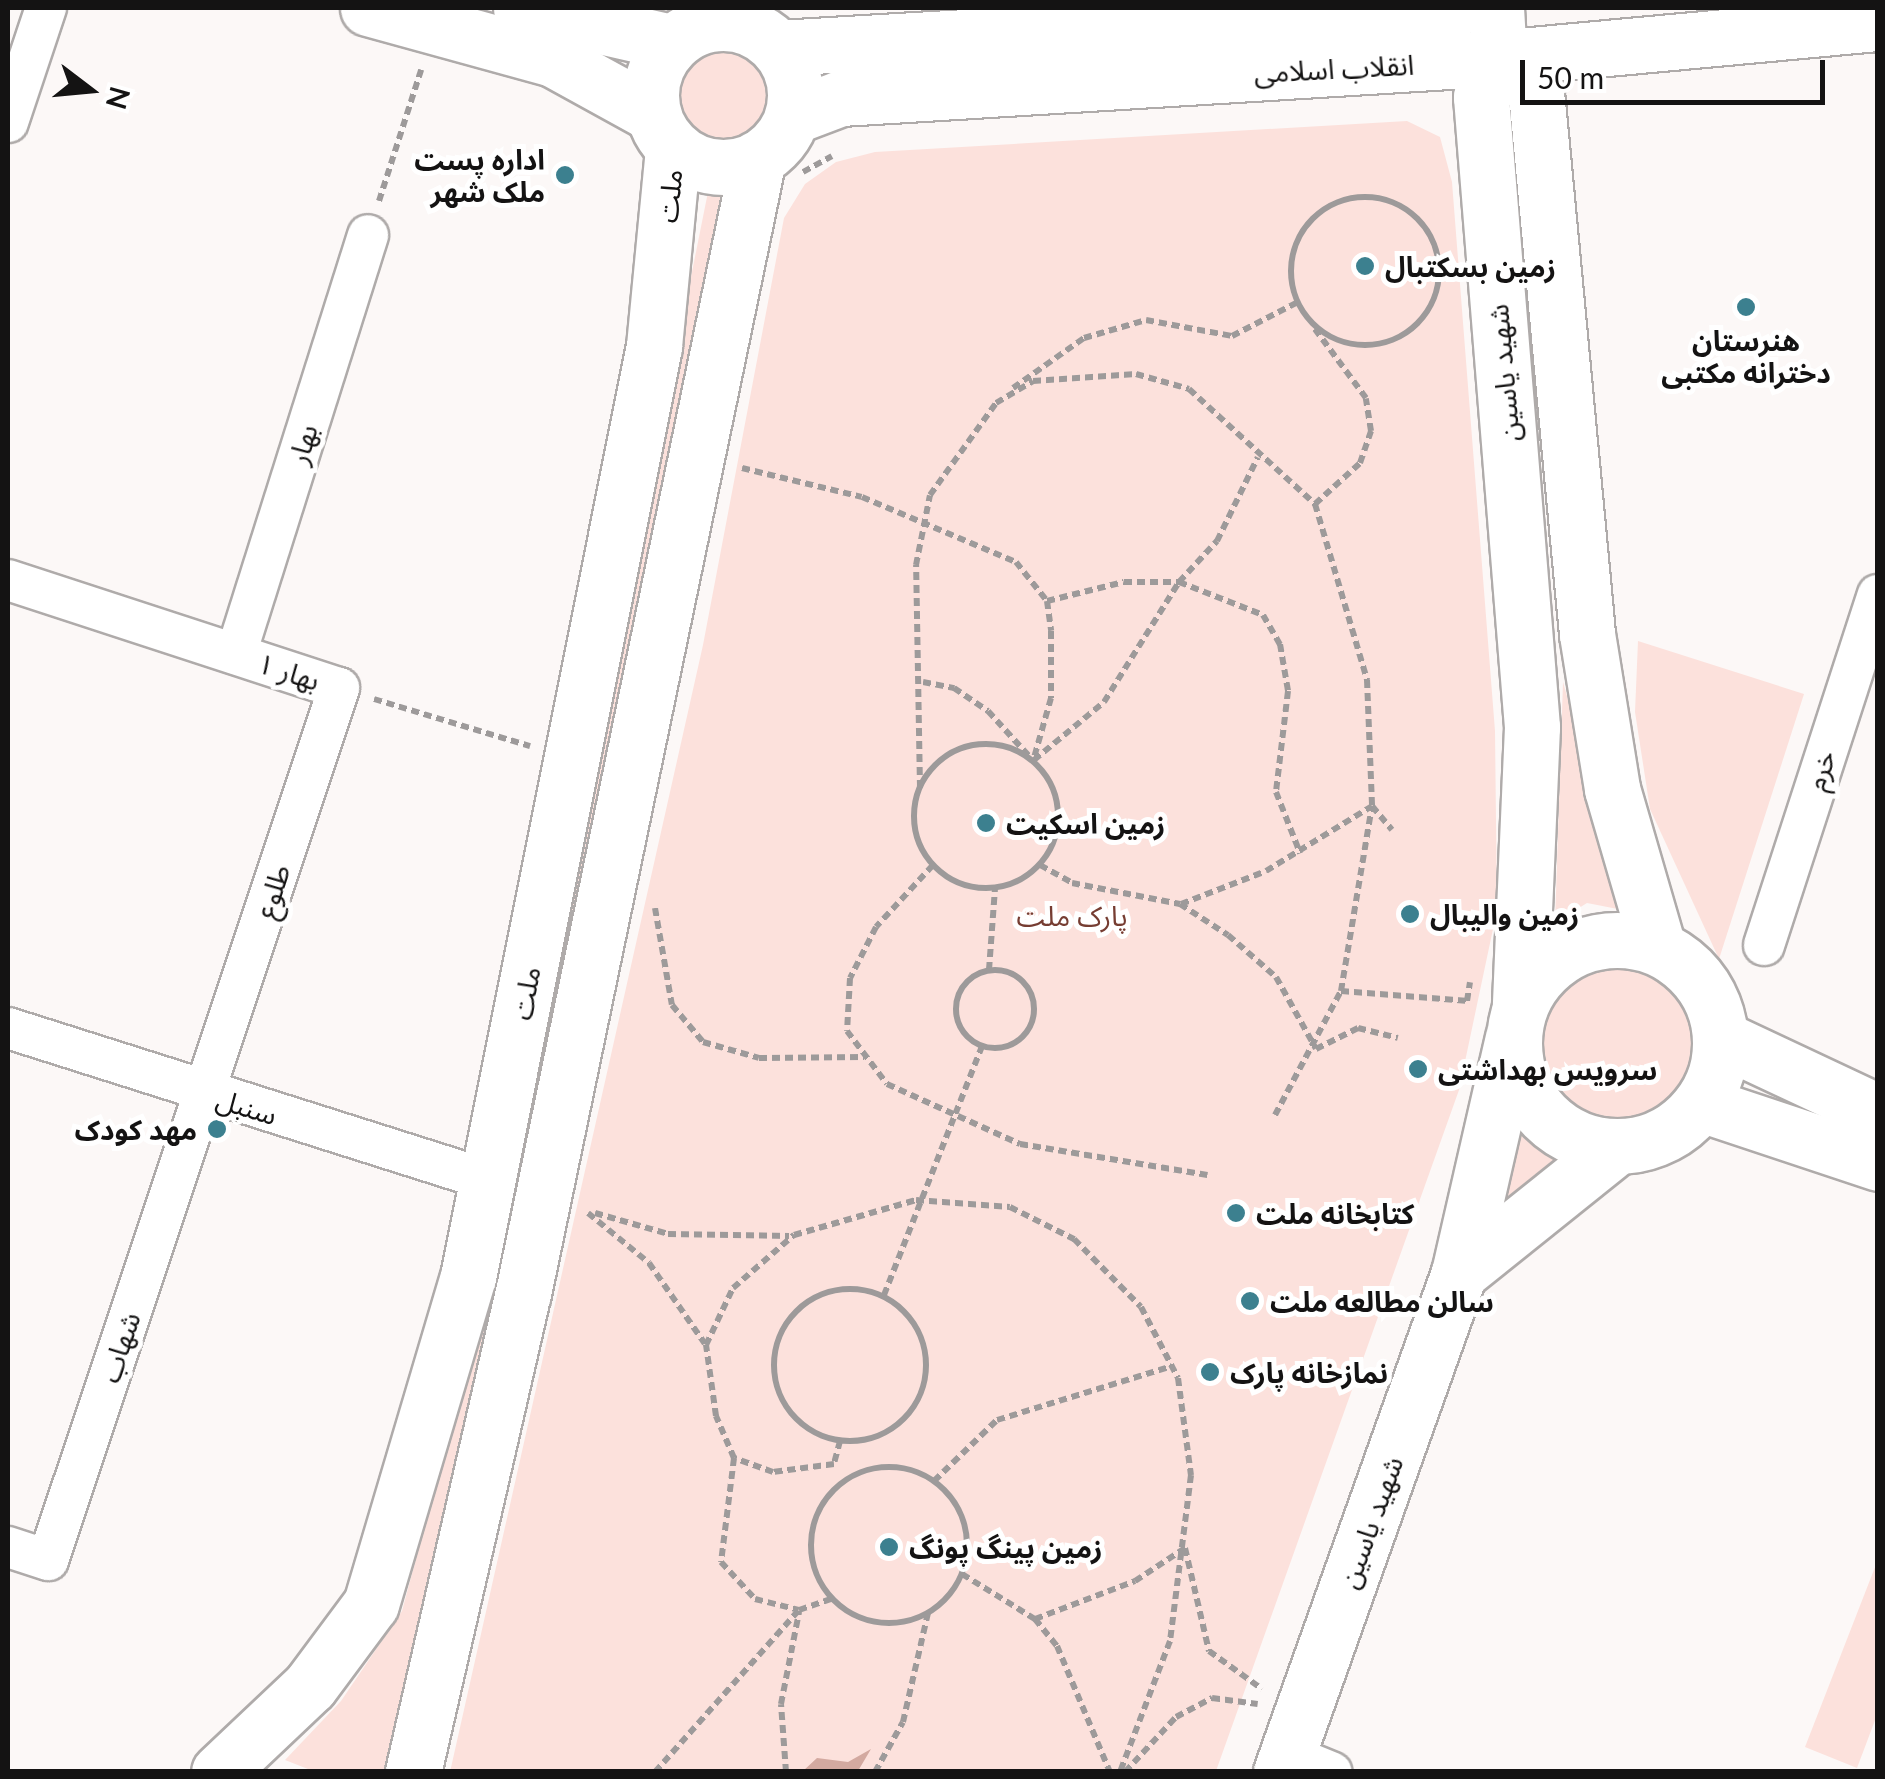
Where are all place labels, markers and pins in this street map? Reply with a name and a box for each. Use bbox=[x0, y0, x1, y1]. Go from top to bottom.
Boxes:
place label: اداره پست ملک شهر bbox=[414, 142, 545, 208]
marker: اداره پست ملک شهر bbox=[554, 164, 576, 186]
place label: زمین بسکتبال bbox=[1385, 249, 1556, 283]
marker: زمین بسکتبال bbox=[1354, 255, 1376, 277]
marker: هنرستان دخترانه مکتبی bbox=[1735, 296, 1757, 318]
place label: هنرستان دخترانه مکتبی bbox=[1661, 323, 1831, 389]
place label: زمین اسکیت bbox=[1006, 806, 1165, 840]
marker: زمین اسکیت bbox=[975, 812, 997, 834]
place label: زمین والیبال bbox=[1430, 897, 1579, 931]
marker: زمین والیبال bbox=[1399, 903, 1421, 925]
place label: سرویس بهداشتی bbox=[1438, 1052, 1657, 1086]
marker: سرویس بهداشتی bbox=[1407, 1058, 1429, 1080]
place label: مهد کودک bbox=[75, 1112, 197, 1146]
marker: مهد کودک bbox=[206, 1118, 228, 1140]
place label: کتابخانه ملت bbox=[1256, 1196, 1414, 1230]
marker: کتابخانه ملت bbox=[1225, 1202, 1247, 1224]
place label: سالن مطالعه ملت bbox=[1270, 1284, 1494, 1318]
marker: سالن مطالعه ملت bbox=[1239, 1290, 1261, 1312]
place label: نمازخانه پارک bbox=[1230, 1355, 1388, 1389]
marker: نمازخانه پارک bbox=[1199, 1361, 1221, 1383]
place label: زمین پینگ پونگ bbox=[909, 1530, 1102, 1564]
marker: زمین پینگ پونگ bbox=[878, 1536, 900, 1558]

